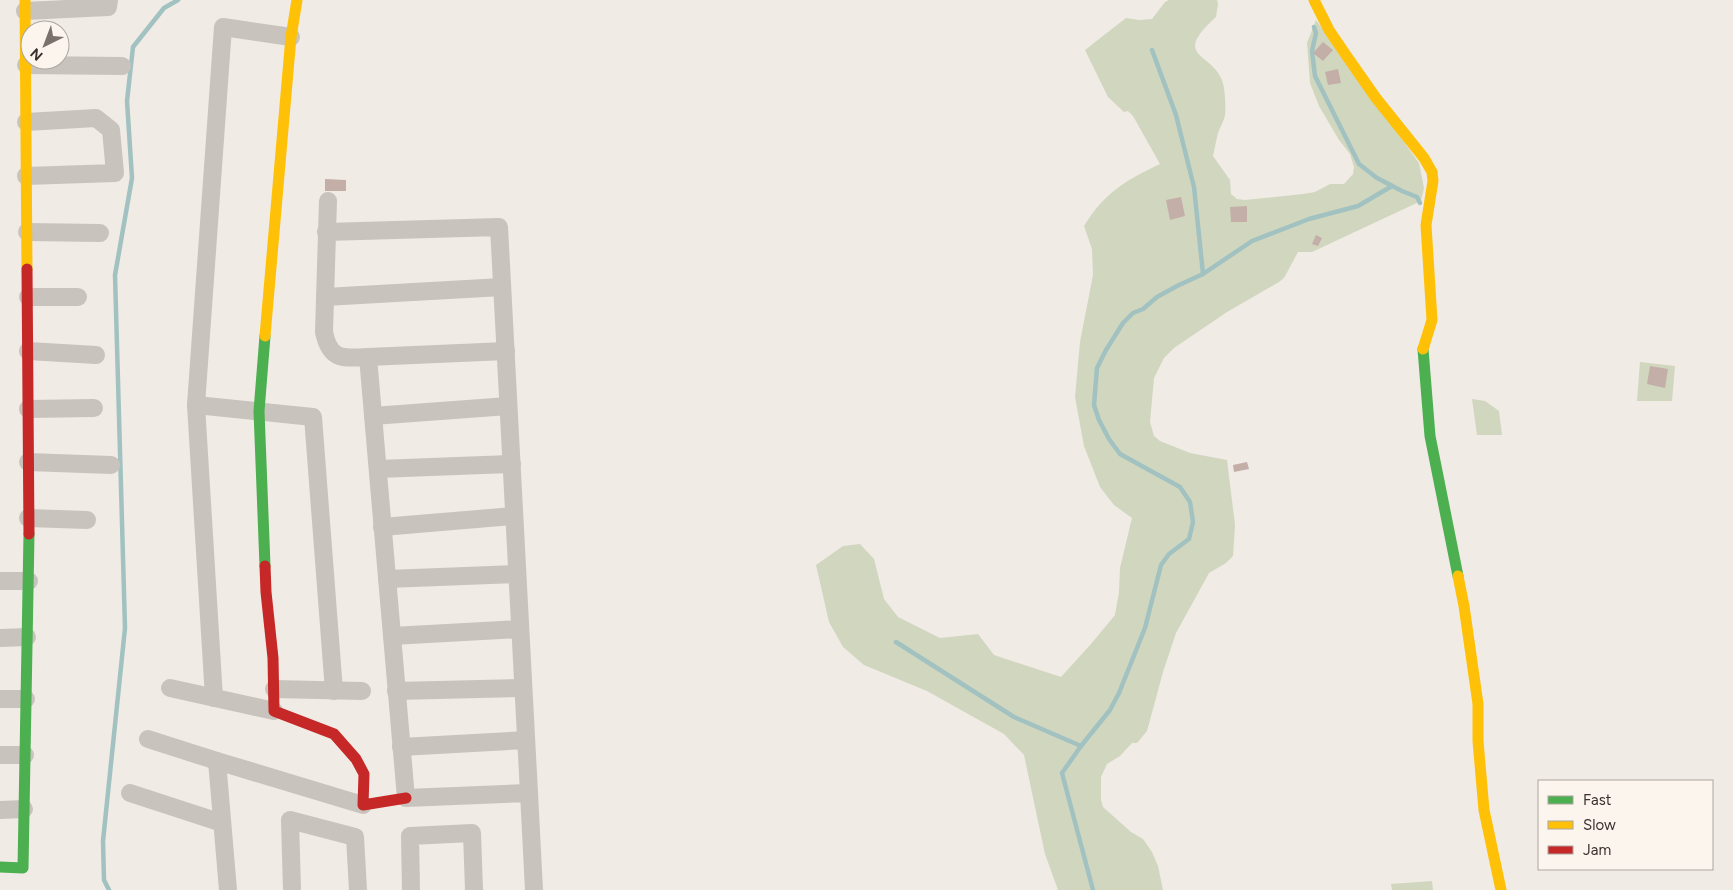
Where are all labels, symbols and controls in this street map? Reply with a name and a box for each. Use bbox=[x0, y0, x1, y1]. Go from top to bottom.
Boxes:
north arrow bbox=[20, 20, 70, 70]
text: N bbox=[27, 44, 46, 64]
legend bbox=[1538, 780, 1713, 870]
text: Fast bbox=[1583, 791, 1612, 809]
text: Slow bbox=[1583, 816, 1616, 834]
text: Jam bbox=[1583, 841, 1611, 859]

